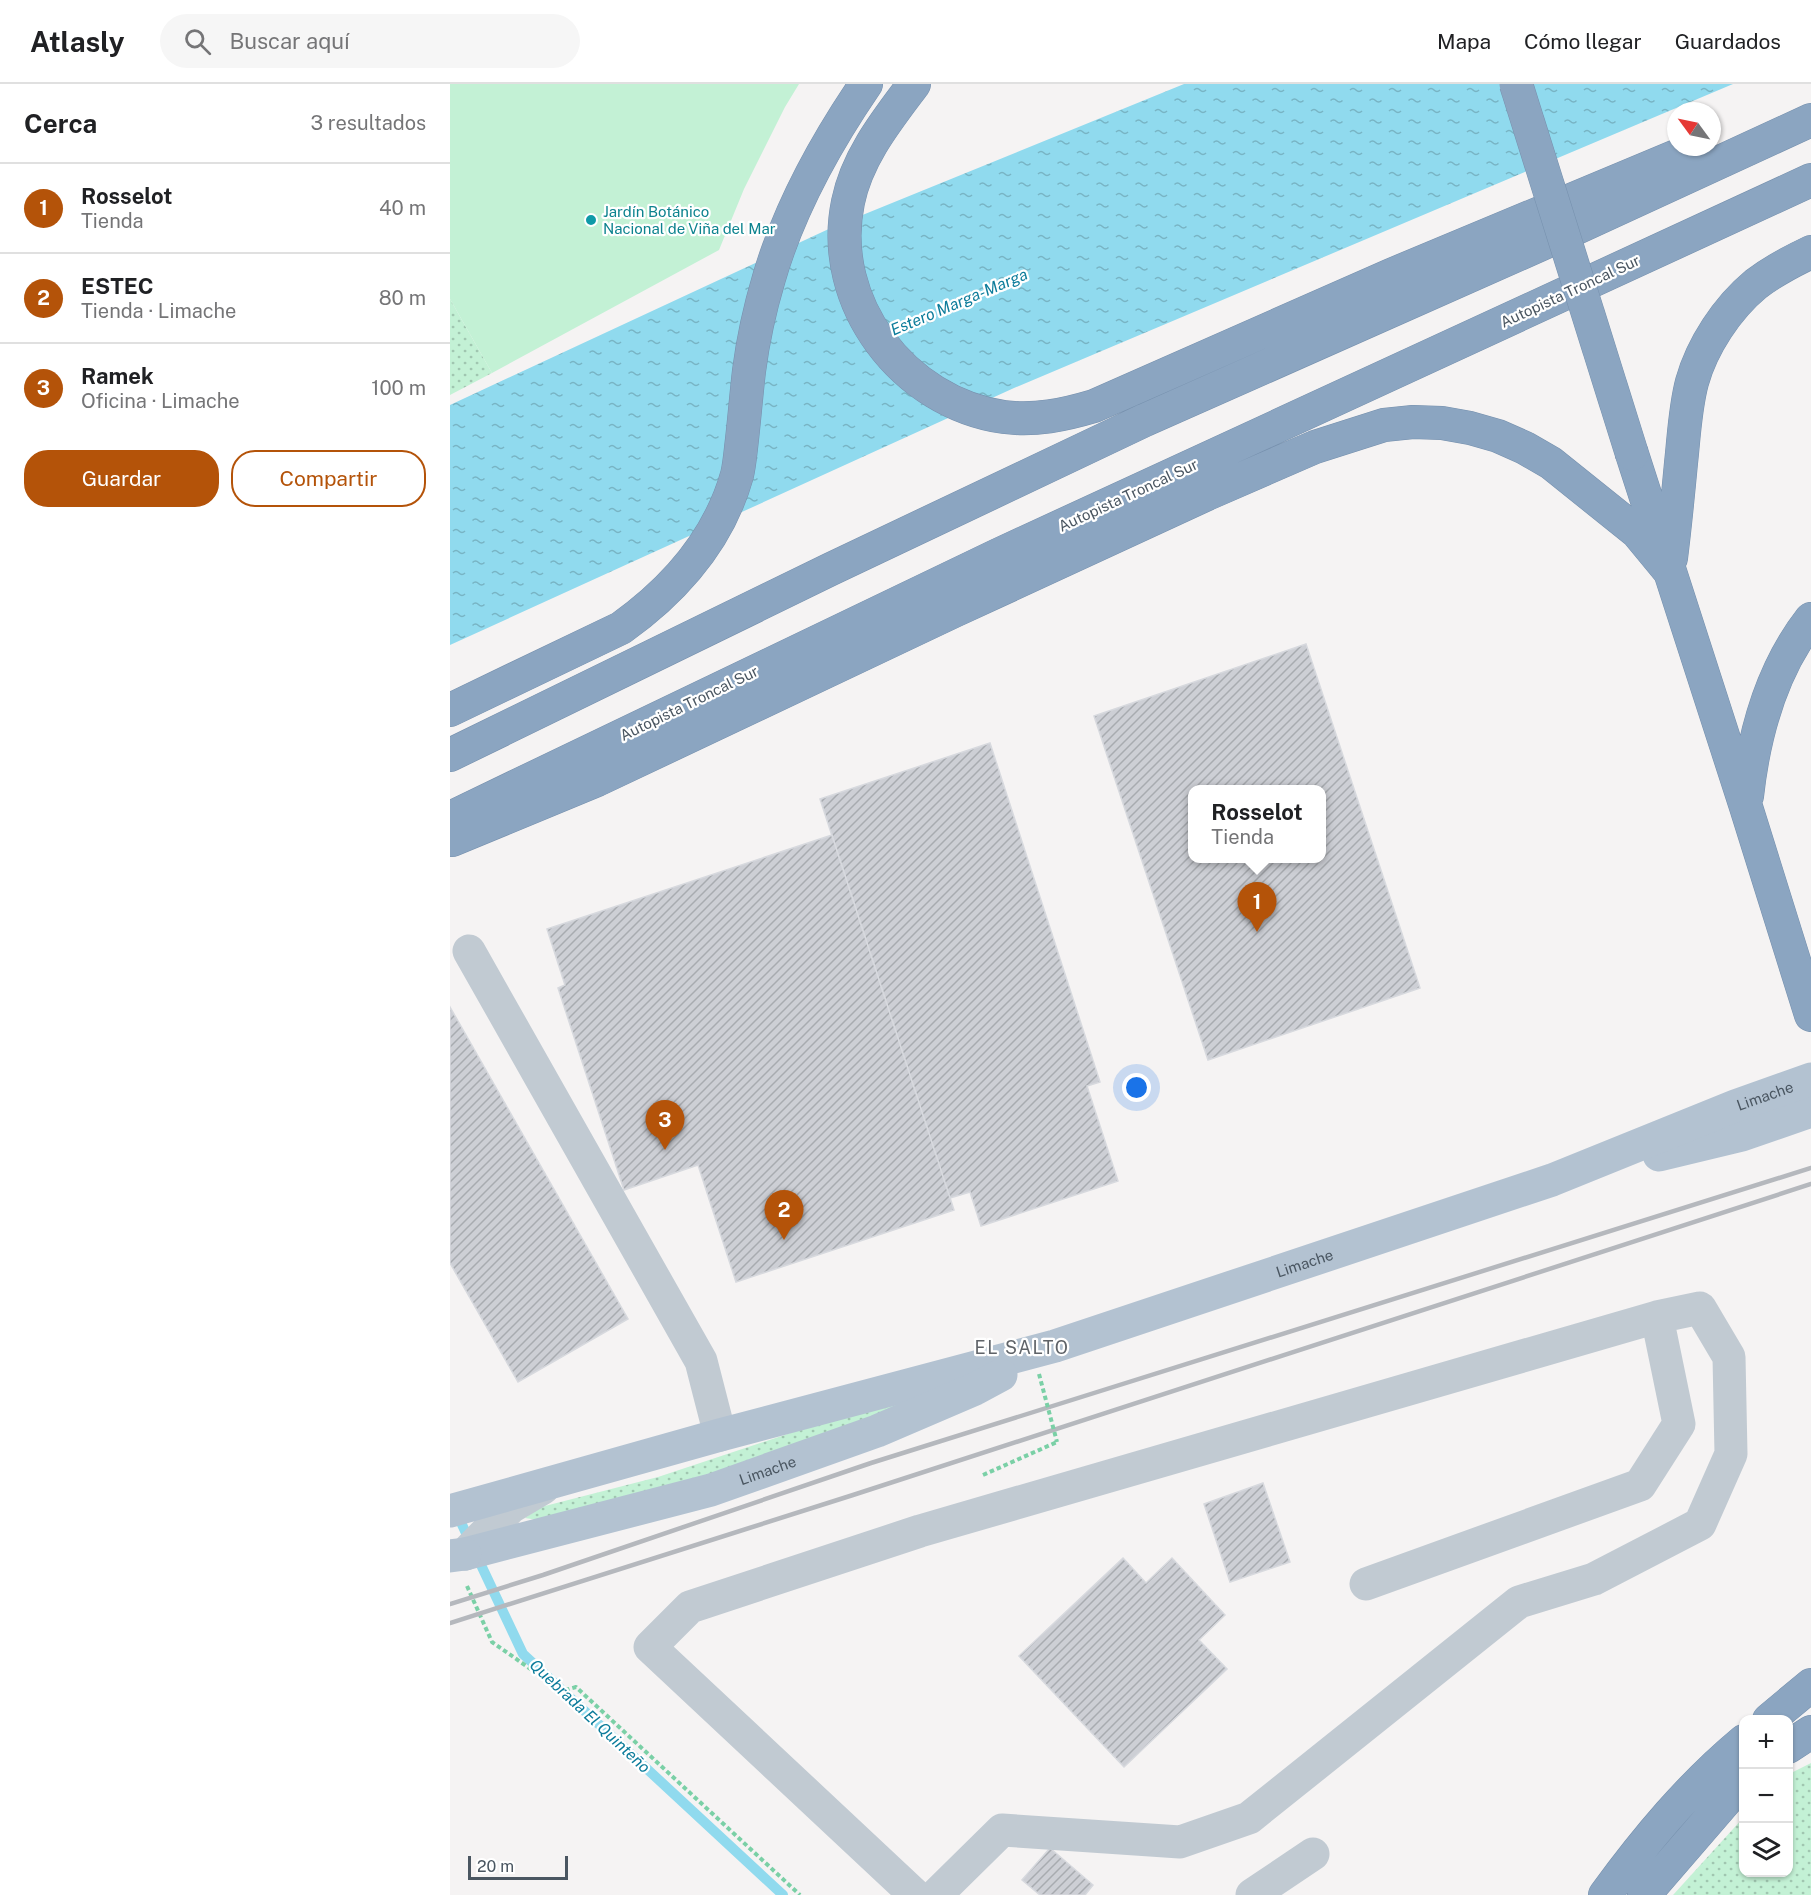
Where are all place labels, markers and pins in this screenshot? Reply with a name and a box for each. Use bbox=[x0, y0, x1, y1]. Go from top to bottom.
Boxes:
place label: Jardín Botánico Nacional de Viña del Mar bbox=[603, 203, 776, 237]
marker: Jardín Botánico Nacional de Viña del Mar bbox=[584, 213, 598, 227]
pin: 1 bbox=[1238, 882, 1276, 932]
pin: 3 bbox=[646, 1100, 684, 1150]
pin: 2 bbox=[764, 1190, 804, 1240]

